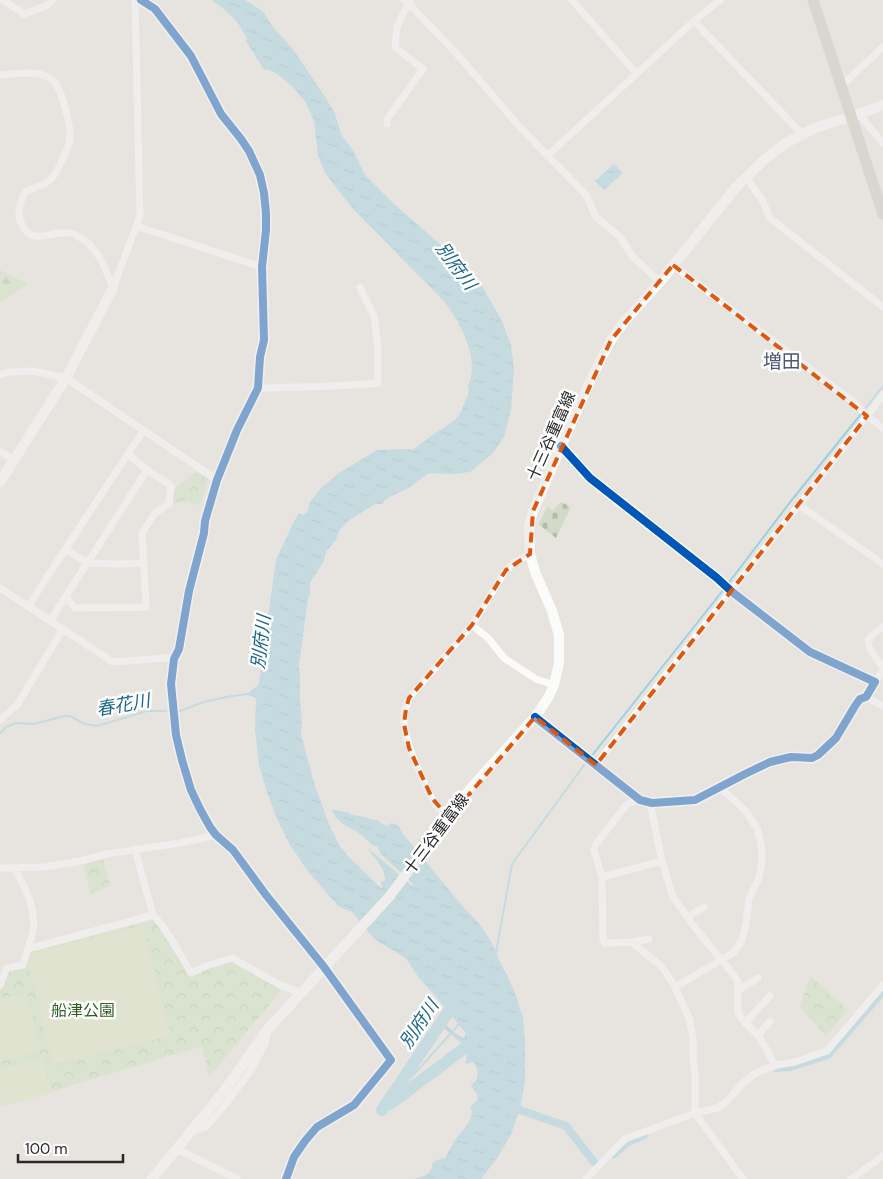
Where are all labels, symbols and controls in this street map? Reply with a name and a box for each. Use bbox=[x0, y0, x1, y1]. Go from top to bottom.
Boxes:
water label: 別府川 bbox=[430, 237, 483, 296]
district label: 増田 bbox=[763, 349, 801, 374]
street label: 十三谷重富線 bbox=[522, 388, 580, 484]
water label: 別府川 bbox=[246, 612, 276, 670]
water label: 春花川 bbox=[94, 688, 154, 722]
street label: 十三谷重富線 bbox=[399, 789, 473, 879]
water label: 別府川 bbox=[394, 993, 445, 1053]
park label: 船津公園 bbox=[51, 1000, 115, 1021]
scale bar bbox=[18, 1132, 122, 1164]
text: 100 m bbox=[25, 1139, 68, 1159]

